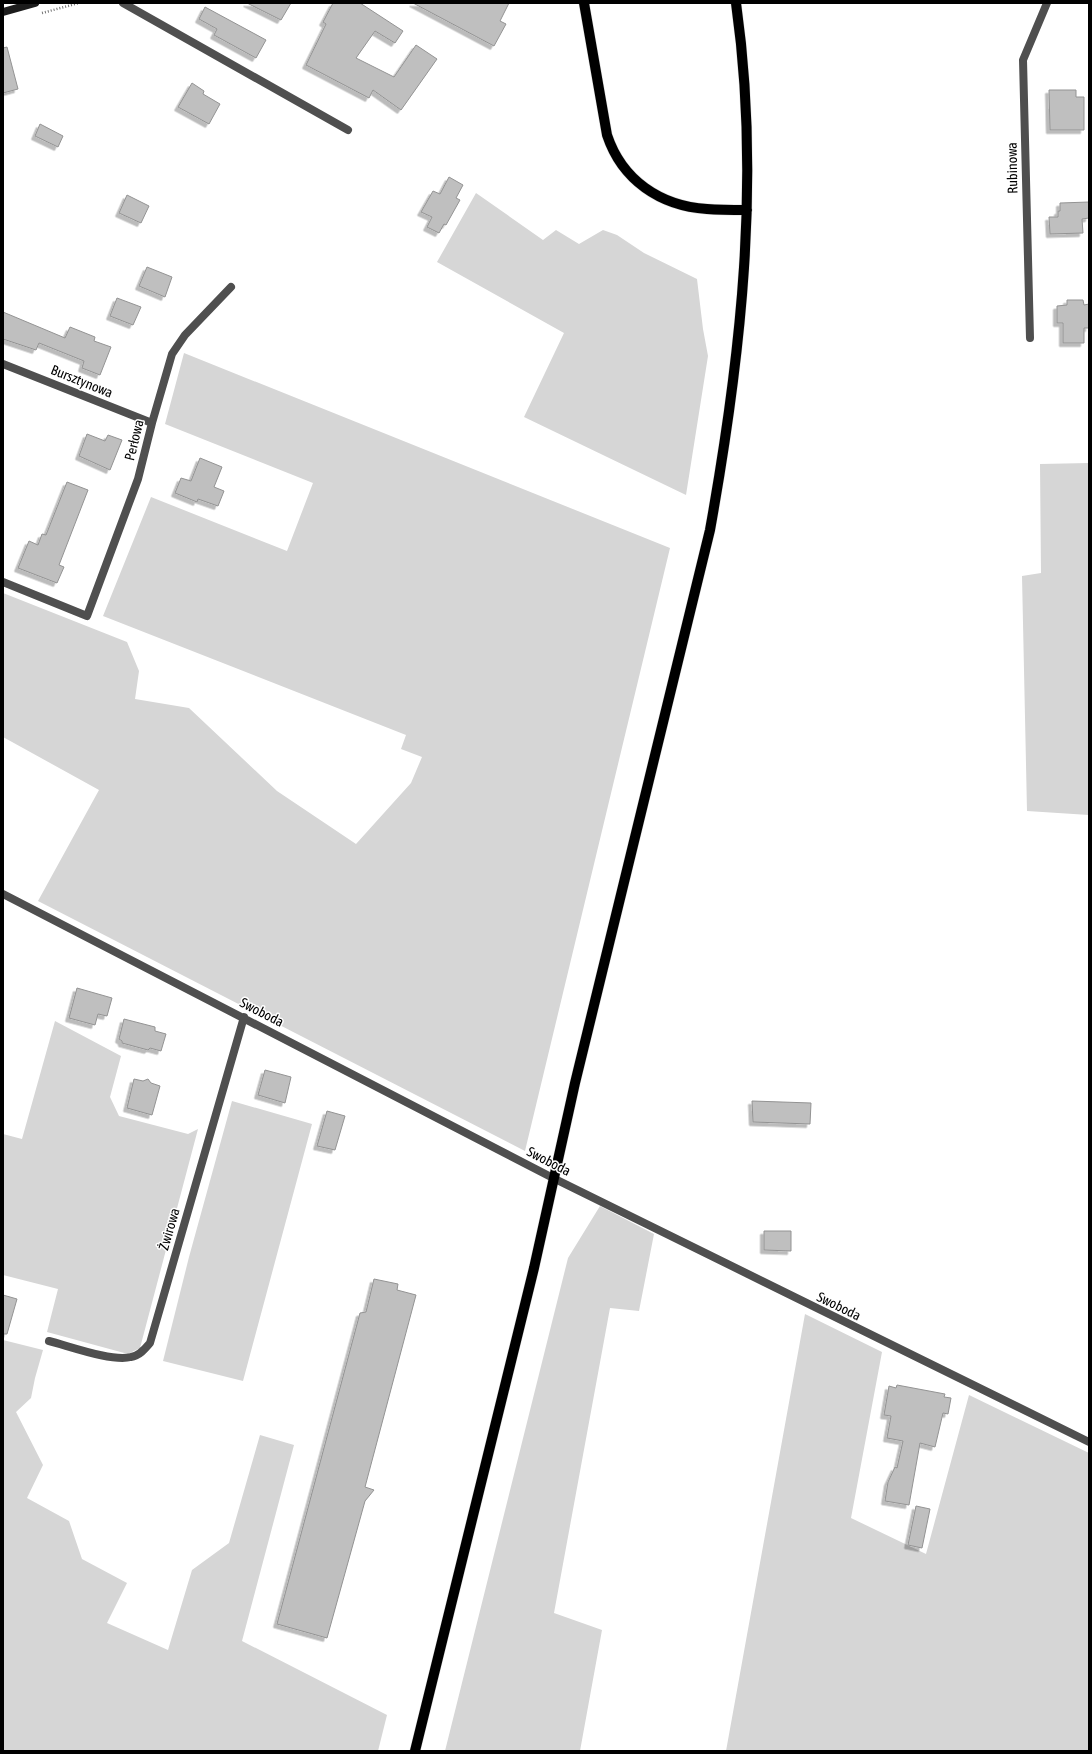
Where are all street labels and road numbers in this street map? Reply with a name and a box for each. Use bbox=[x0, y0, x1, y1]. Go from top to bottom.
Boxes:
street label: Rubinowa bbox=[1004, 142, 1020, 194]
street label: Bursztynowa bbox=[49, 361, 115, 401]
street label: Perłowa bbox=[121, 418, 147, 462]
street label: Swoboda bbox=[237, 994, 287, 1030]
street label: Swoboda bbox=[524, 1143, 574, 1179]
street label: Żwirowa bbox=[155, 1206, 183, 1252]
street label: Swoboda bbox=[814, 1289, 864, 1323]

